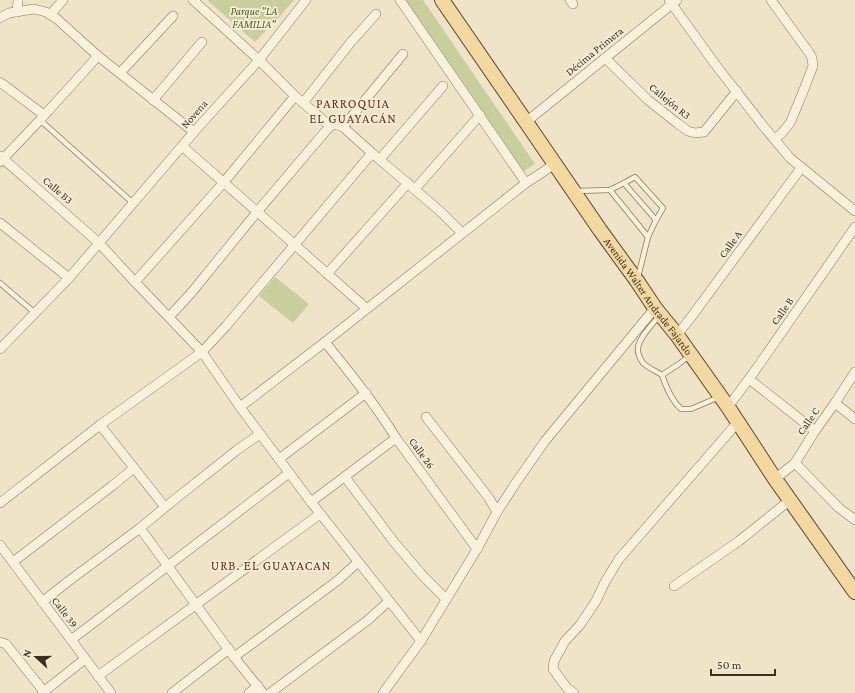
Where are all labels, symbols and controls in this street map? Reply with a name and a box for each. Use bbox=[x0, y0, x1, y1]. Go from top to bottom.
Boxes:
park label: Parque "LA FAMILIA" bbox=[231, 5, 277, 30]
street label: Décima Primera bbox=[563, 24, 625, 78]
street label: Callejón R3 bbox=[646, 81, 693, 122]
district label: PARROQUIA EL GUAYACÁN bbox=[309, 96, 397, 126]
street label: Novena bbox=[179, 97, 209, 131]
street label: Calle B3 bbox=[41, 174, 75, 206]
street label: Calle A bbox=[716, 228, 744, 260]
street label: Avenida Walter Andrade Fajardo bbox=[602, 235, 695, 357]
street label: Calle B bbox=[768, 295, 796, 327]
street label: Calle C bbox=[794, 405, 822, 437]
street label: Calle 26 bbox=[407, 435, 437, 471]
district label: URB. EL GUAYACAN bbox=[211, 558, 331, 573]
street label: Calle 39 bbox=[50, 594, 80, 630]
north arrow bbox=[16, 637, 56, 677]
text: N bbox=[20, 647, 34, 659]
scale bar bbox=[711, 651, 775, 677]
text: 50 m bbox=[717, 658, 742, 672]

